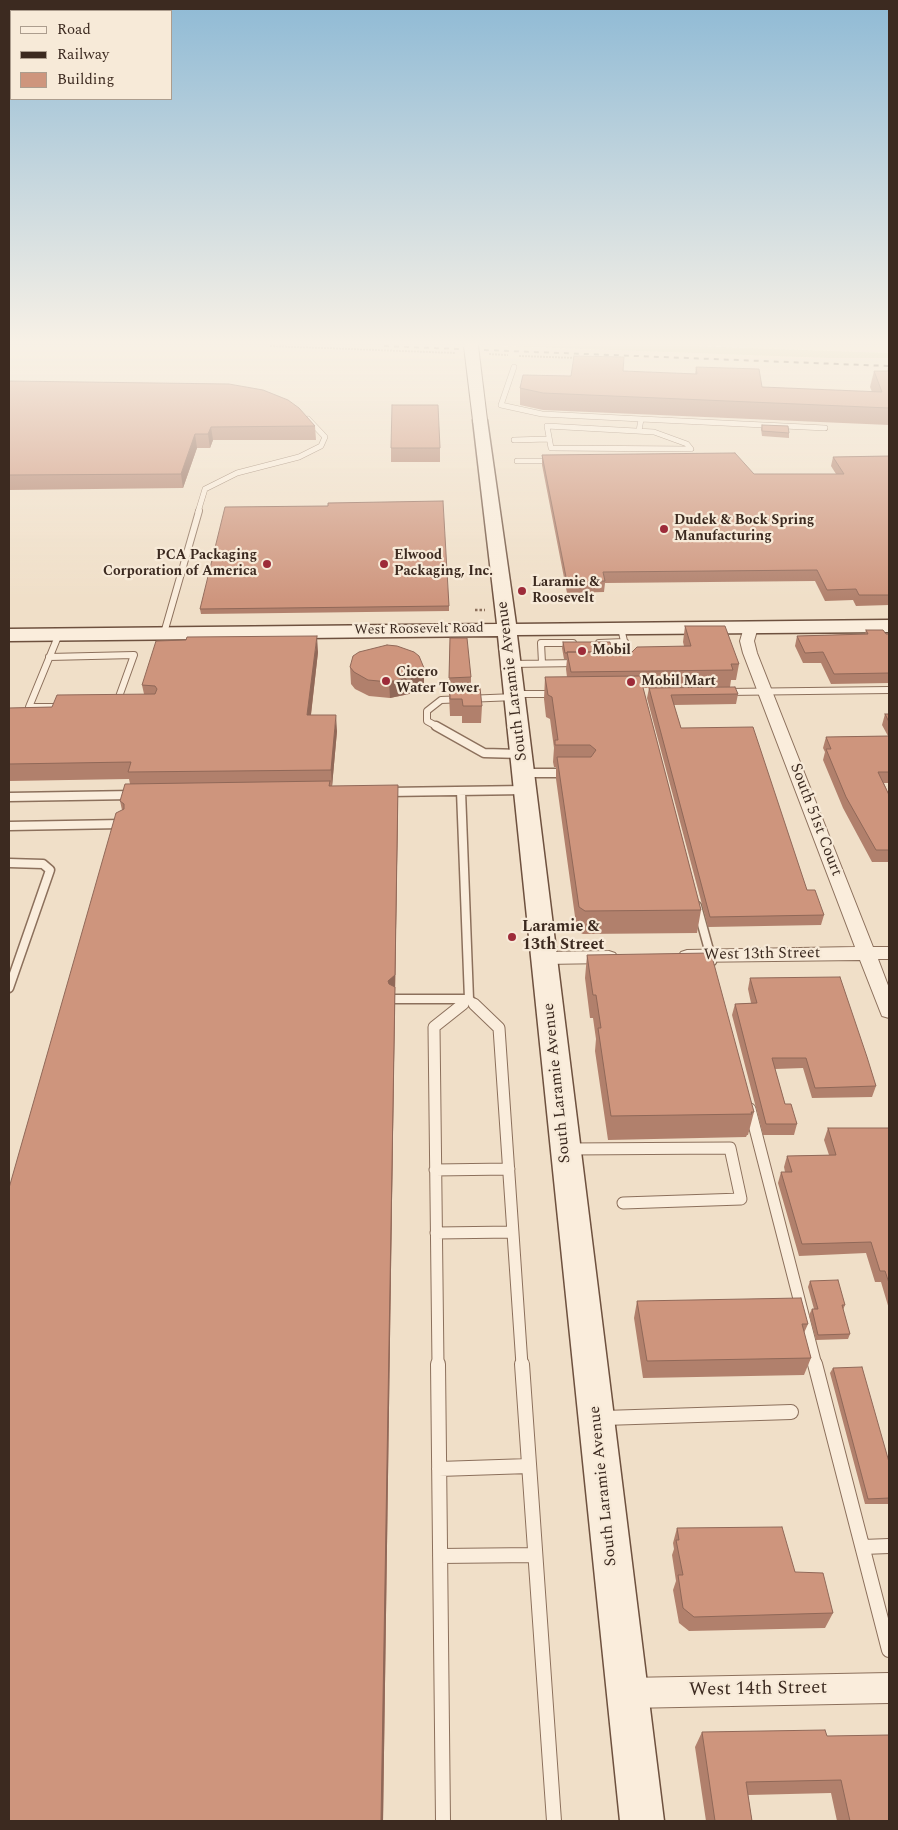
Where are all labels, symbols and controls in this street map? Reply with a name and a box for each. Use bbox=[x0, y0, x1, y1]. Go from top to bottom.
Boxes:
legend bbox=[10, 10, 172, 100]
text: Road bbox=[57, 18, 91, 41]
text: Railway bbox=[57, 43, 109, 66]
text: Building bbox=[57, 68, 114, 91]
place label: Dudek & Bock Spring Manufacturing bbox=[674, 513, 814, 546]
marker: Dudek & Bock Spring Manufacturing bbox=[658, 523, 670, 535]
place label: PCA Packaging Corporation of America bbox=[103, 548, 257, 580]
place label: Elwood Packaging, Inc. bbox=[394, 548, 493, 580]
marker: PCA Packaging Corporation of America bbox=[261, 558, 273, 570]
marker: Elwood Packaging, Inc. bbox=[378, 558, 390, 570]
place label: Laramie & Roosevelt bbox=[532, 575, 600, 608]
marker: Laramie & Roosevelt bbox=[516, 585, 528, 597]
street label: South Laramie Avenue bbox=[494, 600, 532, 762]
street label: West Roosevelt Road bbox=[354, 620, 484, 640]
place label: Mobil bbox=[592, 643, 631, 659]
marker: Mobil bbox=[576, 645, 588, 657]
place label: Cicero Water Tower bbox=[396, 665, 479, 698]
place label: Mobil Mart bbox=[641, 674, 716, 690]
marker: Cicero Water Tower bbox=[380, 675, 392, 687]
marker: Mobil Mart bbox=[625, 676, 637, 688]
street label: South 51st Court bbox=[785, 761, 845, 879]
place label: Laramie & 13th Street bbox=[522, 918, 605, 956]
marker: Laramie & 13th Street bbox=[506, 931, 518, 943]
street label: West 13th Street bbox=[704, 944, 820, 966]
street label: South Laramie Avenue bbox=[540, 1002, 576, 1164]
street label: South Laramie Avenue bbox=[586, 1405, 622, 1567]
street label: West 14th Street bbox=[689, 1677, 827, 1703]

